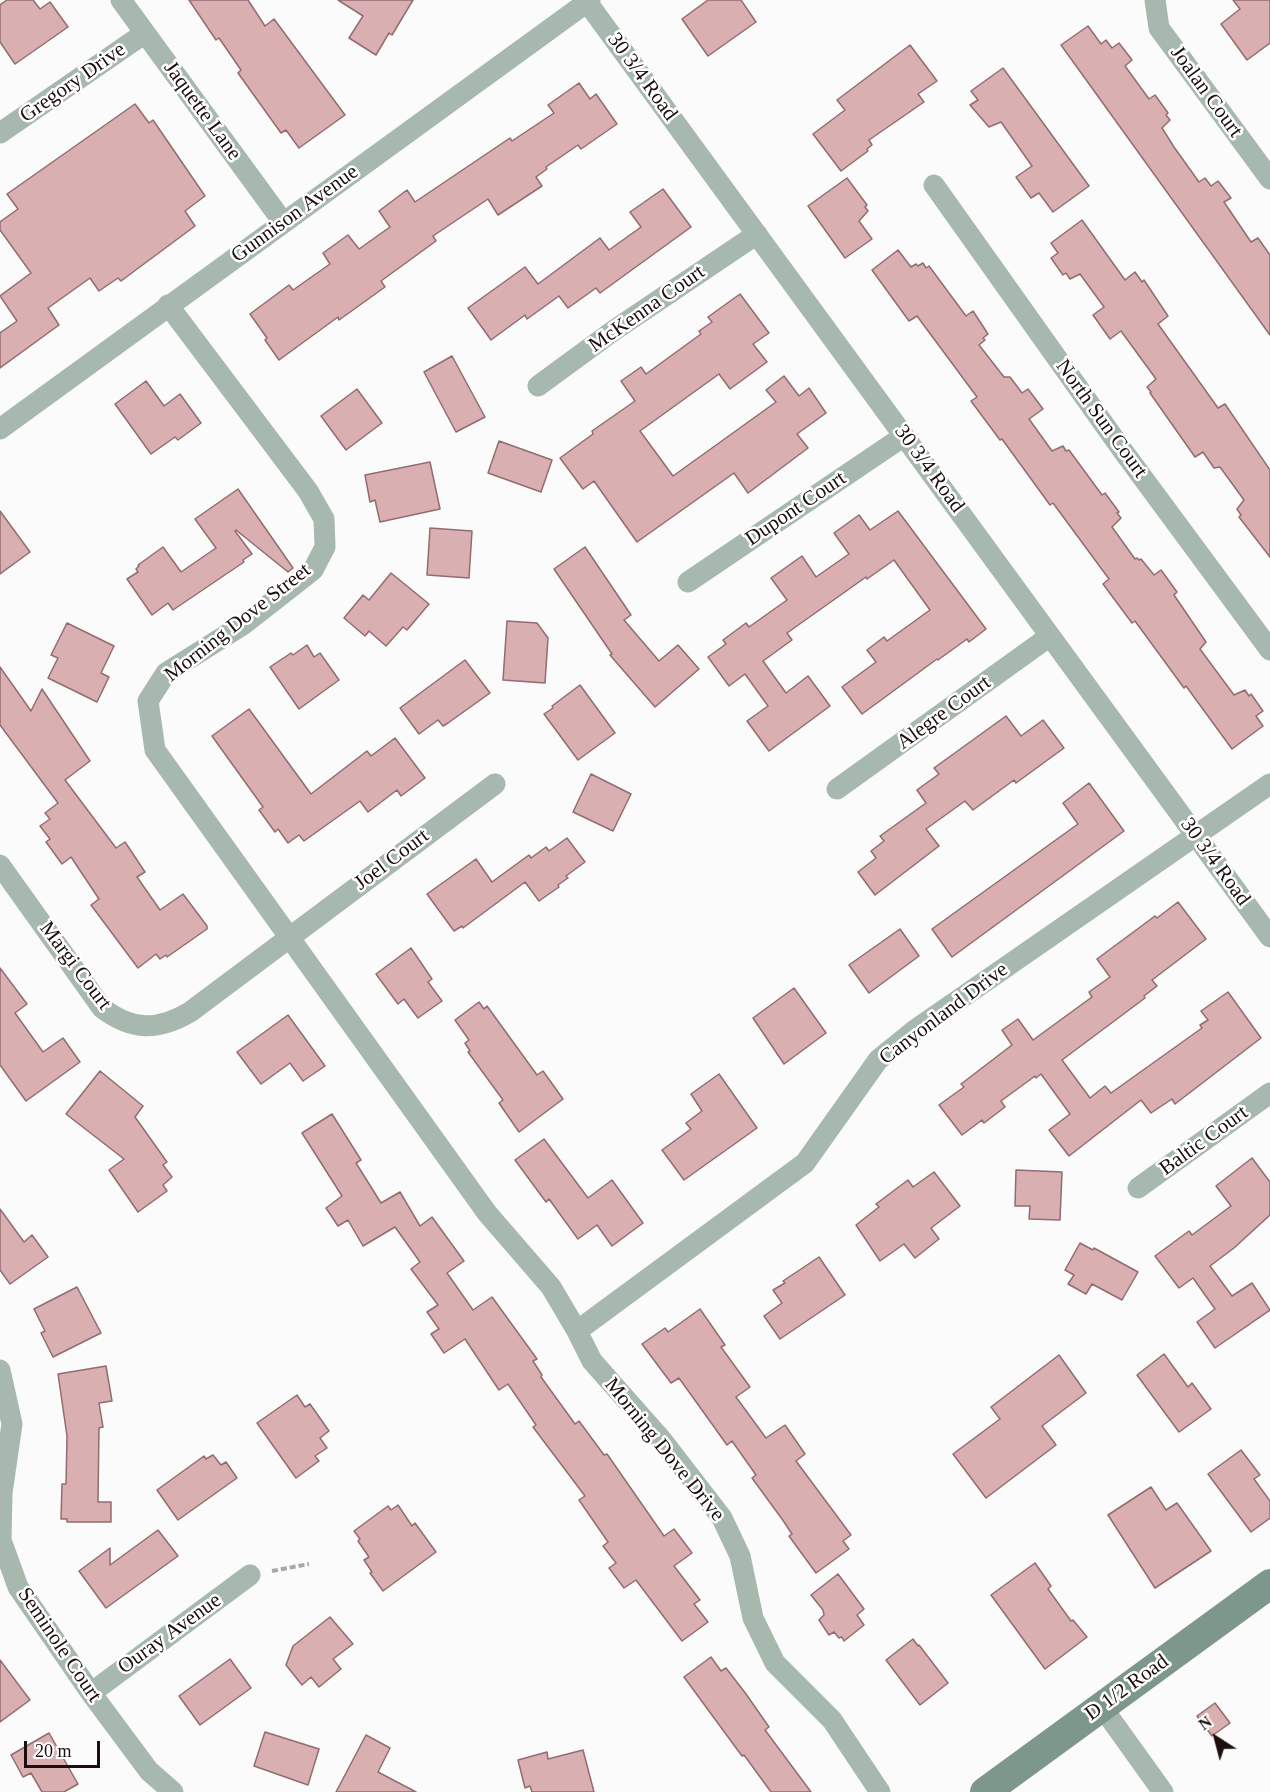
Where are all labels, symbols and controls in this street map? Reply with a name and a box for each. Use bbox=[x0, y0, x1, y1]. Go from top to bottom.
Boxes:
street label: 30 3/4 Road bbox=[602, 28, 682, 126]
street label: Gregory Drive bbox=[15, 37, 131, 129]
street label: Joalan Court bbox=[1164, 41, 1248, 143]
street label: Jaquette Lane bbox=[158, 57, 246, 165]
street label: Gunnison Avenue bbox=[227, 160, 363, 268]
street label: McKenna Court bbox=[584, 260, 710, 358]
street label: North Sun Court bbox=[1050, 355, 1152, 483]
street label: 30 3/4 Road bbox=[889, 420, 969, 518]
street label: Dupont Court bbox=[741, 466, 851, 552]
street label: Morning Dove Street bbox=[160, 558, 316, 688]
street label: Alegre Court bbox=[892, 670, 996, 756]
street label: 30 3/4 Road bbox=[1175, 813, 1255, 911]
street label: Joel Court bbox=[350, 824, 434, 896]
street label: Margi Court bbox=[34, 917, 116, 1015]
street label: Canyonland Drive bbox=[875, 957, 1013, 1071]
street label: Baltic Court bbox=[1155, 1100, 1253, 1182]
street label: Morning Dove Drive bbox=[598, 1373, 730, 1527]
street label: Seminole Court bbox=[12, 1583, 106, 1707]
street label: Ouray Avenue bbox=[113, 1588, 227, 1680]
street label: D 1/2 Road bbox=[1080, 1649, 1174, 1727]
north arrow bbox=[1186, 1708, 1246, 1768]
text: N bbox=[1195, 1713, 1215, 1733]
scale bar bbox=[27, 1729, 104, 1767]
text: 20 m bbox=[35, 1741, 72, 1761]

